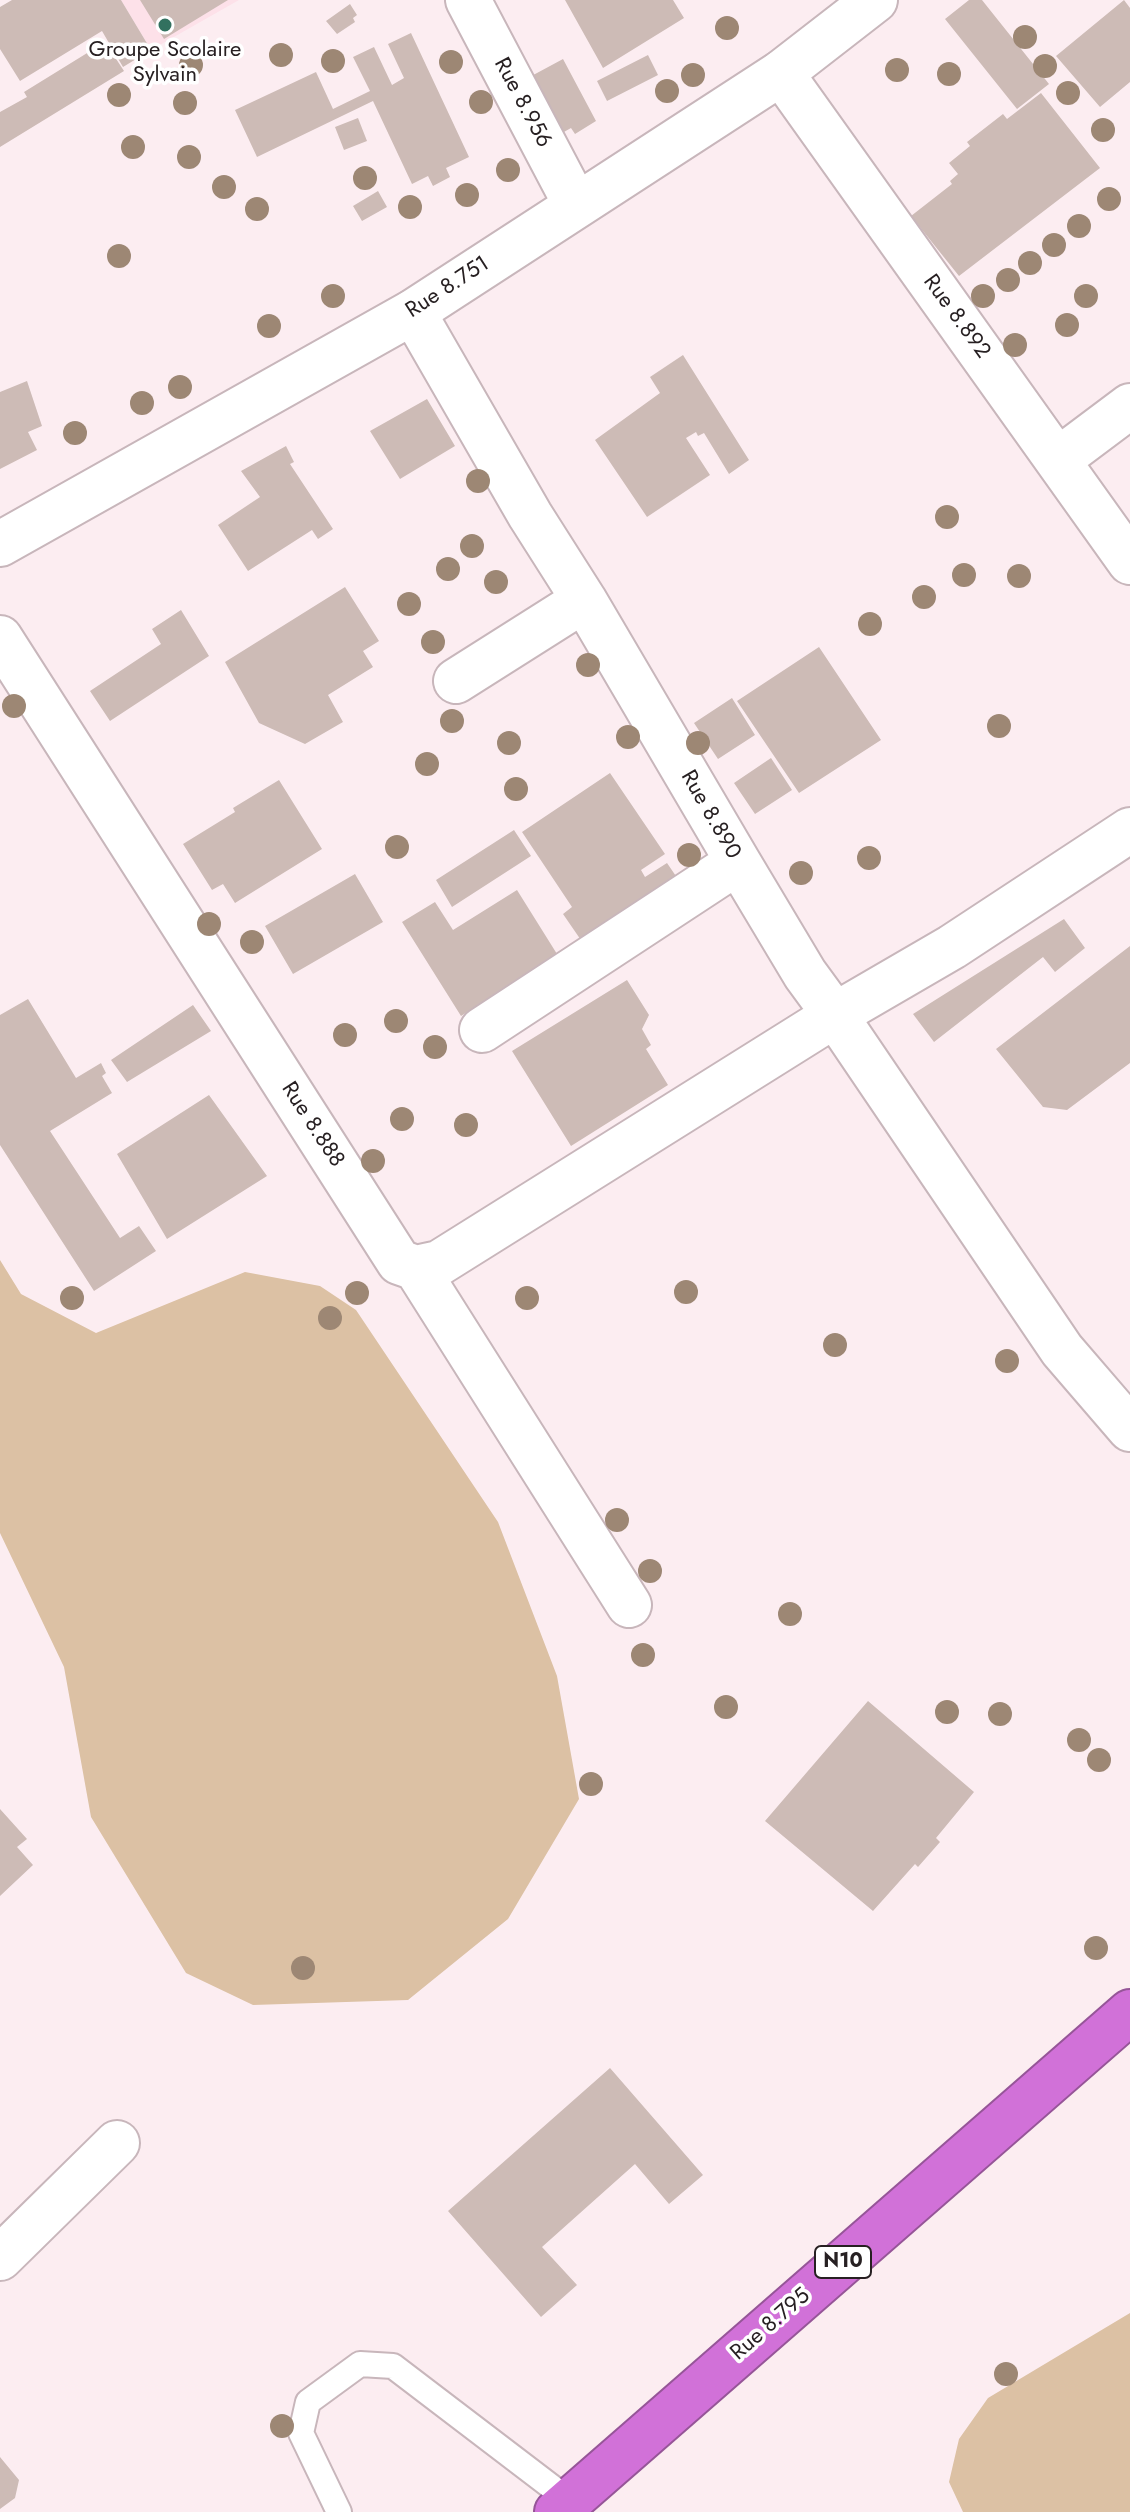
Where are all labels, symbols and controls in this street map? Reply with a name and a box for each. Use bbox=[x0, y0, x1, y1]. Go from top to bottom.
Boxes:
marker: Groupe Scolaire Sylvain bbox=[156, 16, 174, 34]
place label: Groupe Scolaire Sylvain bbox=[89, 38, 241, 90]
street label: Rue 8.956 bbox=[487, 54, 557, 152]
street label: Rue 8.751 bbox=[401, 251, 495, 325]
street label: Rue 8.892 bbox=[917, 270, 995, 364]
street label: Rue 8.890 bbox=[674, 766, 746, 864]
street label: Rue 8.888 bbox=[275, 1078, 349, 1172]
road number: N10 bbox=[815, 2246, 871, 2278]
street label: Rue 8.795 bbox=[726, 2283, 816, 2367]

